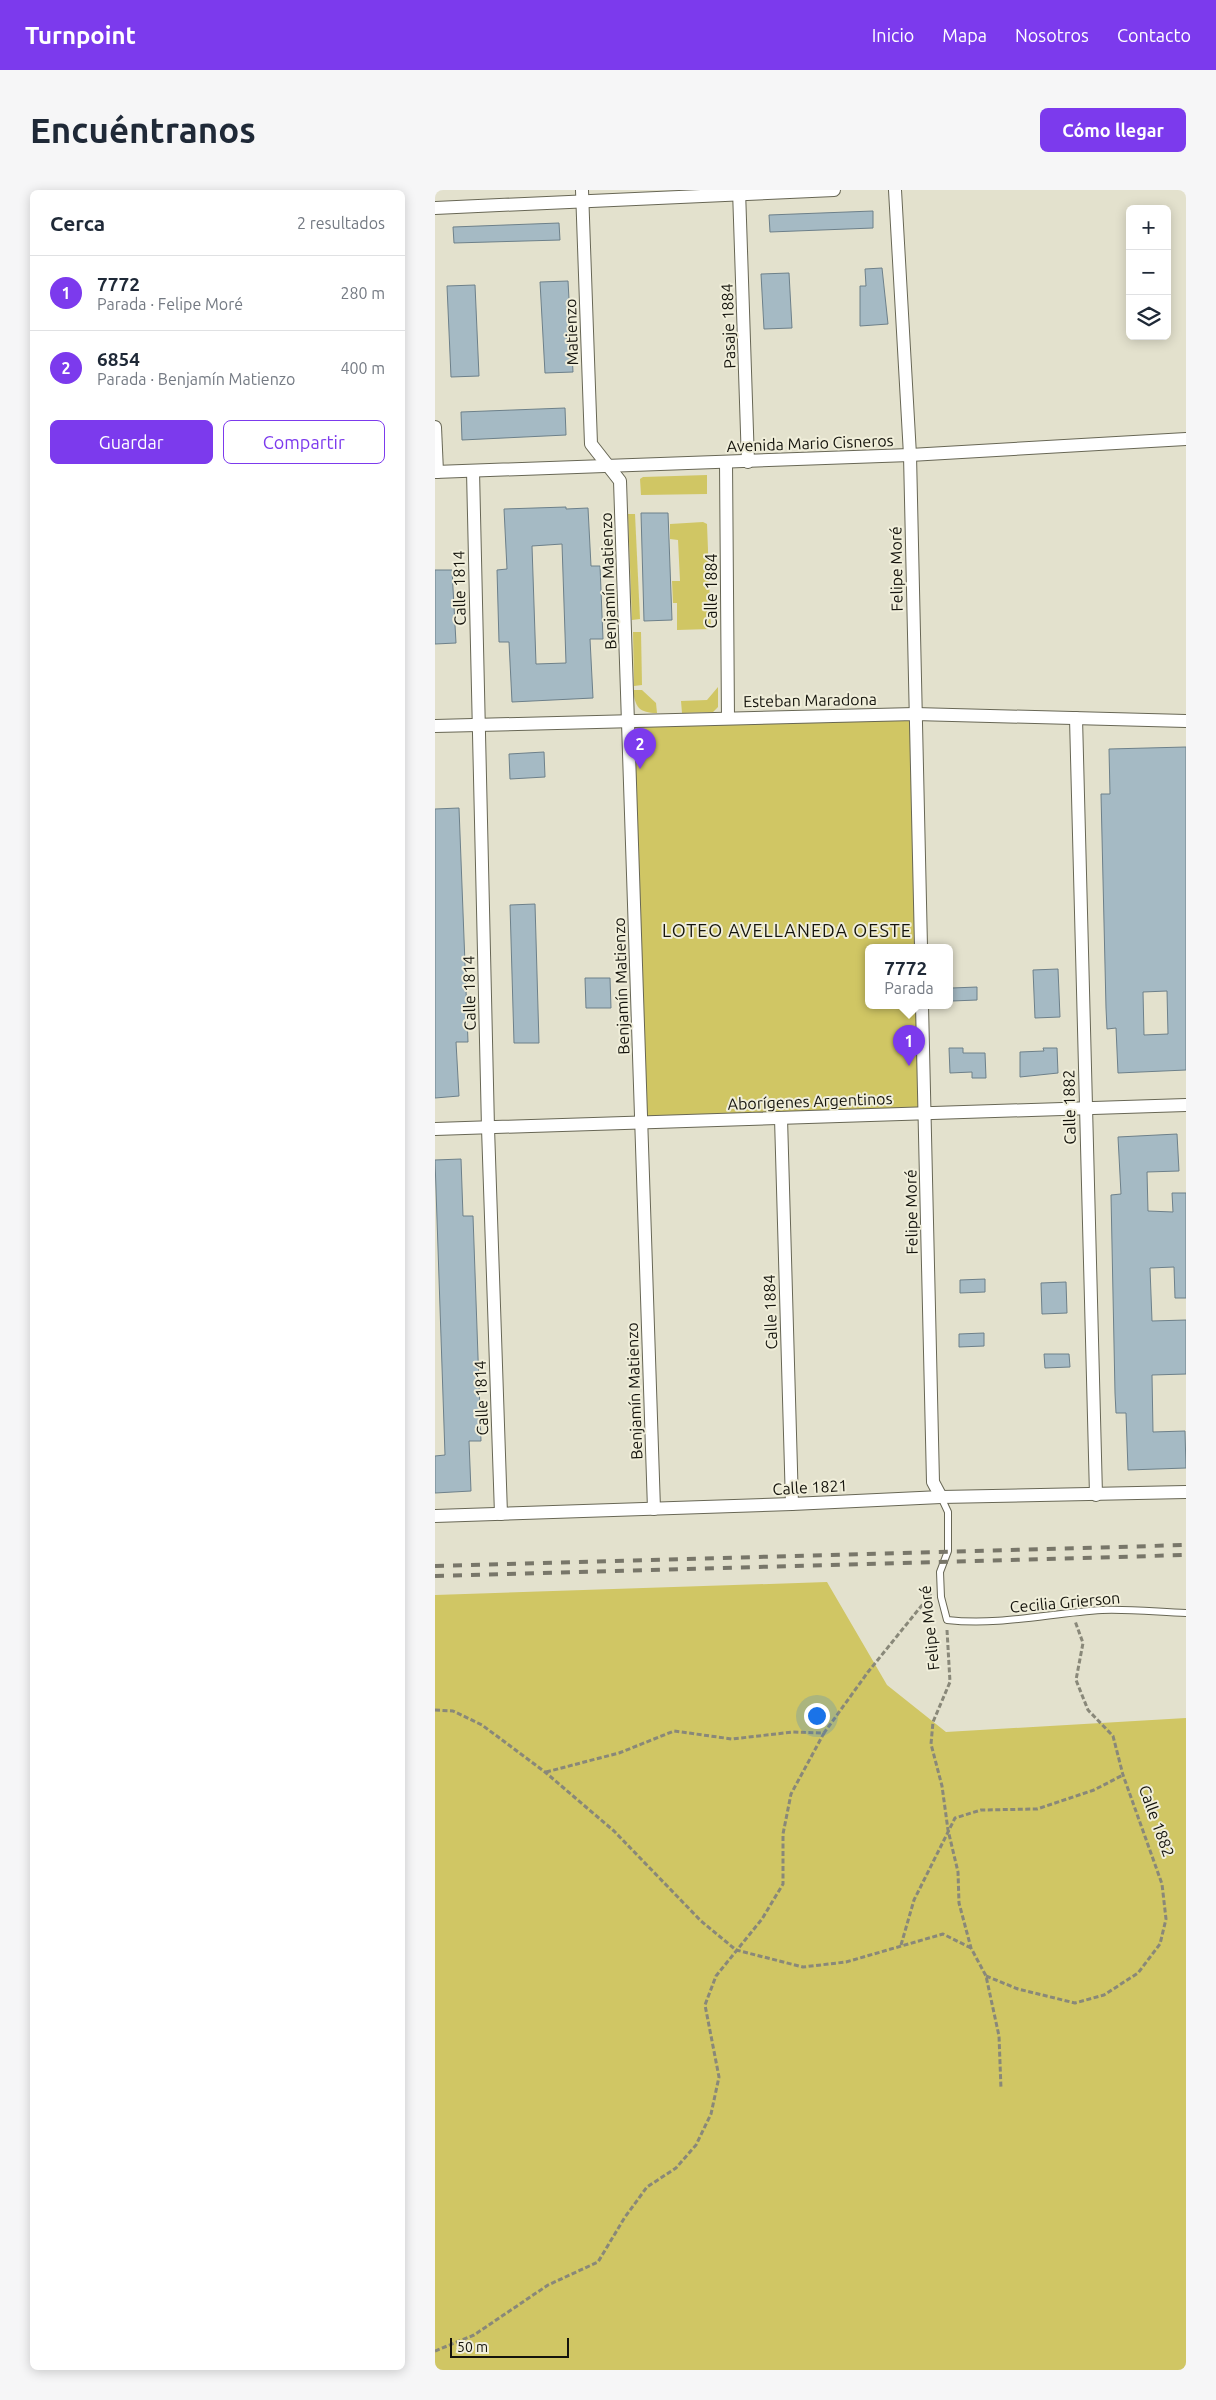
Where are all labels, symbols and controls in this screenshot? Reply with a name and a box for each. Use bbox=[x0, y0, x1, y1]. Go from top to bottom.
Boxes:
text: Turnpoint bbox=[25, 22, 136, 49]
text: Inicio bbox=[872, 25, 914, 45]
text: Mapa bbox=[942, 25, 987, 45]
text: Nosotros bbox=[1015, 25, 1089, 45]
text: Contacto bbox=[1117, 25, 1191, 45]
button: Cómo llegar bbox=[1040, 108, 1186, 152]
text: Encuéntranos bbox=[30, 110, 256, 150]
map controls bbox=[1126, 205, 1171, 340]
button: + bbox=[1126, 205, 1171, 250]
text: Cerca bbox=[50, 211, 105, 235]
text: 2 resultados bbox=[297, 214, 385, 232]
button: − bbox=[1126, 250, 1171, 295]
text: 7772 bbox=[97, 273, 140, 295]
street label: Pasaje 1884 bbox=[718, 283, 738, 369]
text: 1 bbox=[61, 284, 71, 302]
text: 280 m bbox=[340, 284, 385, 302]
text: Parada · Felipe Moré bbox=[97, 295, 243, 313]
button: layers bbox=[1126, 295, 1171, 340]
street label: Matienzo bbox=[561, 298, 581, 366]
text: 6854 bbox=[97, 348, 140, 370]
text: 2 bbox=[61, 359, 71, 377]
text: 400 m bbox=[340, 359, 385, 377]
text: Parada · Benjamín Matienzo bbox=[97, 370, 295, 388]
button: Guardar bbox=[50, 420, 213, 464]
button: Compartir bbox=[223, 420, 385, 464]
street label: Avenida Mario Cisneros bbox=[726, 431, 894, 455]
street label: Benjamín Matienzo bbox=[597, 512, 619, 650]
street label: Felipe Moré bbox=[886, 526, 906, 612]
street label: Calle 1814 bbox=[449, 550, 469, 626]
street label: Calle 1884 bbox=[702, 553, 720, 629]
street label: Esteban Maradona bbox=[743, 690, 877, 710]
pin: 2 bbox=[624, 728, 656, 769]
street label: Benjamín Matienzo bbox=[610, 917, 632, 1055]
district label: LOTEO AVELLANEDA OESTE bbox=[662, 920, 912, 940]
popup bbox=[865, 944, 953, 1009]
street label: Calle 1814 bbox=[459, 955, 479, 1031]
text: 7772 bbox=[884, 957, 927, 979]
text: Parada bbox=[884, 979, 934, 997]
pin: 1 bbox=[893, 1025, 925, 1066]
street label: Calle 1882 bbox=[1059, 1069, 1079, 1145]
street label: Aborígenes Argentinos bbox=[727, 1089, 893, 1113]
street label: Felipe Moré bbox=[901, 1169, 921, 1255]
street label: Calle 1884 bbox=[760, 1274, 780, 1350]
street label: Benjamín Matienzo bbox=[623, 1322, 645, 1460]
street label: Calle 1814 bbox=[471, 1360, 491, 1436]
street label: Calle 1821 bbox=[772, 1476, 848, 1498]
street label: Felipe Moré bbox=[916, 1585, 942, 1671]
street label: Cecilia Grierson bbox=[1009, 1588, 1121, 1616]
your location bbox=[804, 1703, 830, 1729]
street label: Calle 1882 bbox=[1136, 1783, 1178, 1859]
scale bar bbox=[450, 2335, 569, 2358]
text: 50 m bbox=[457, 2339, 488, 2355]

